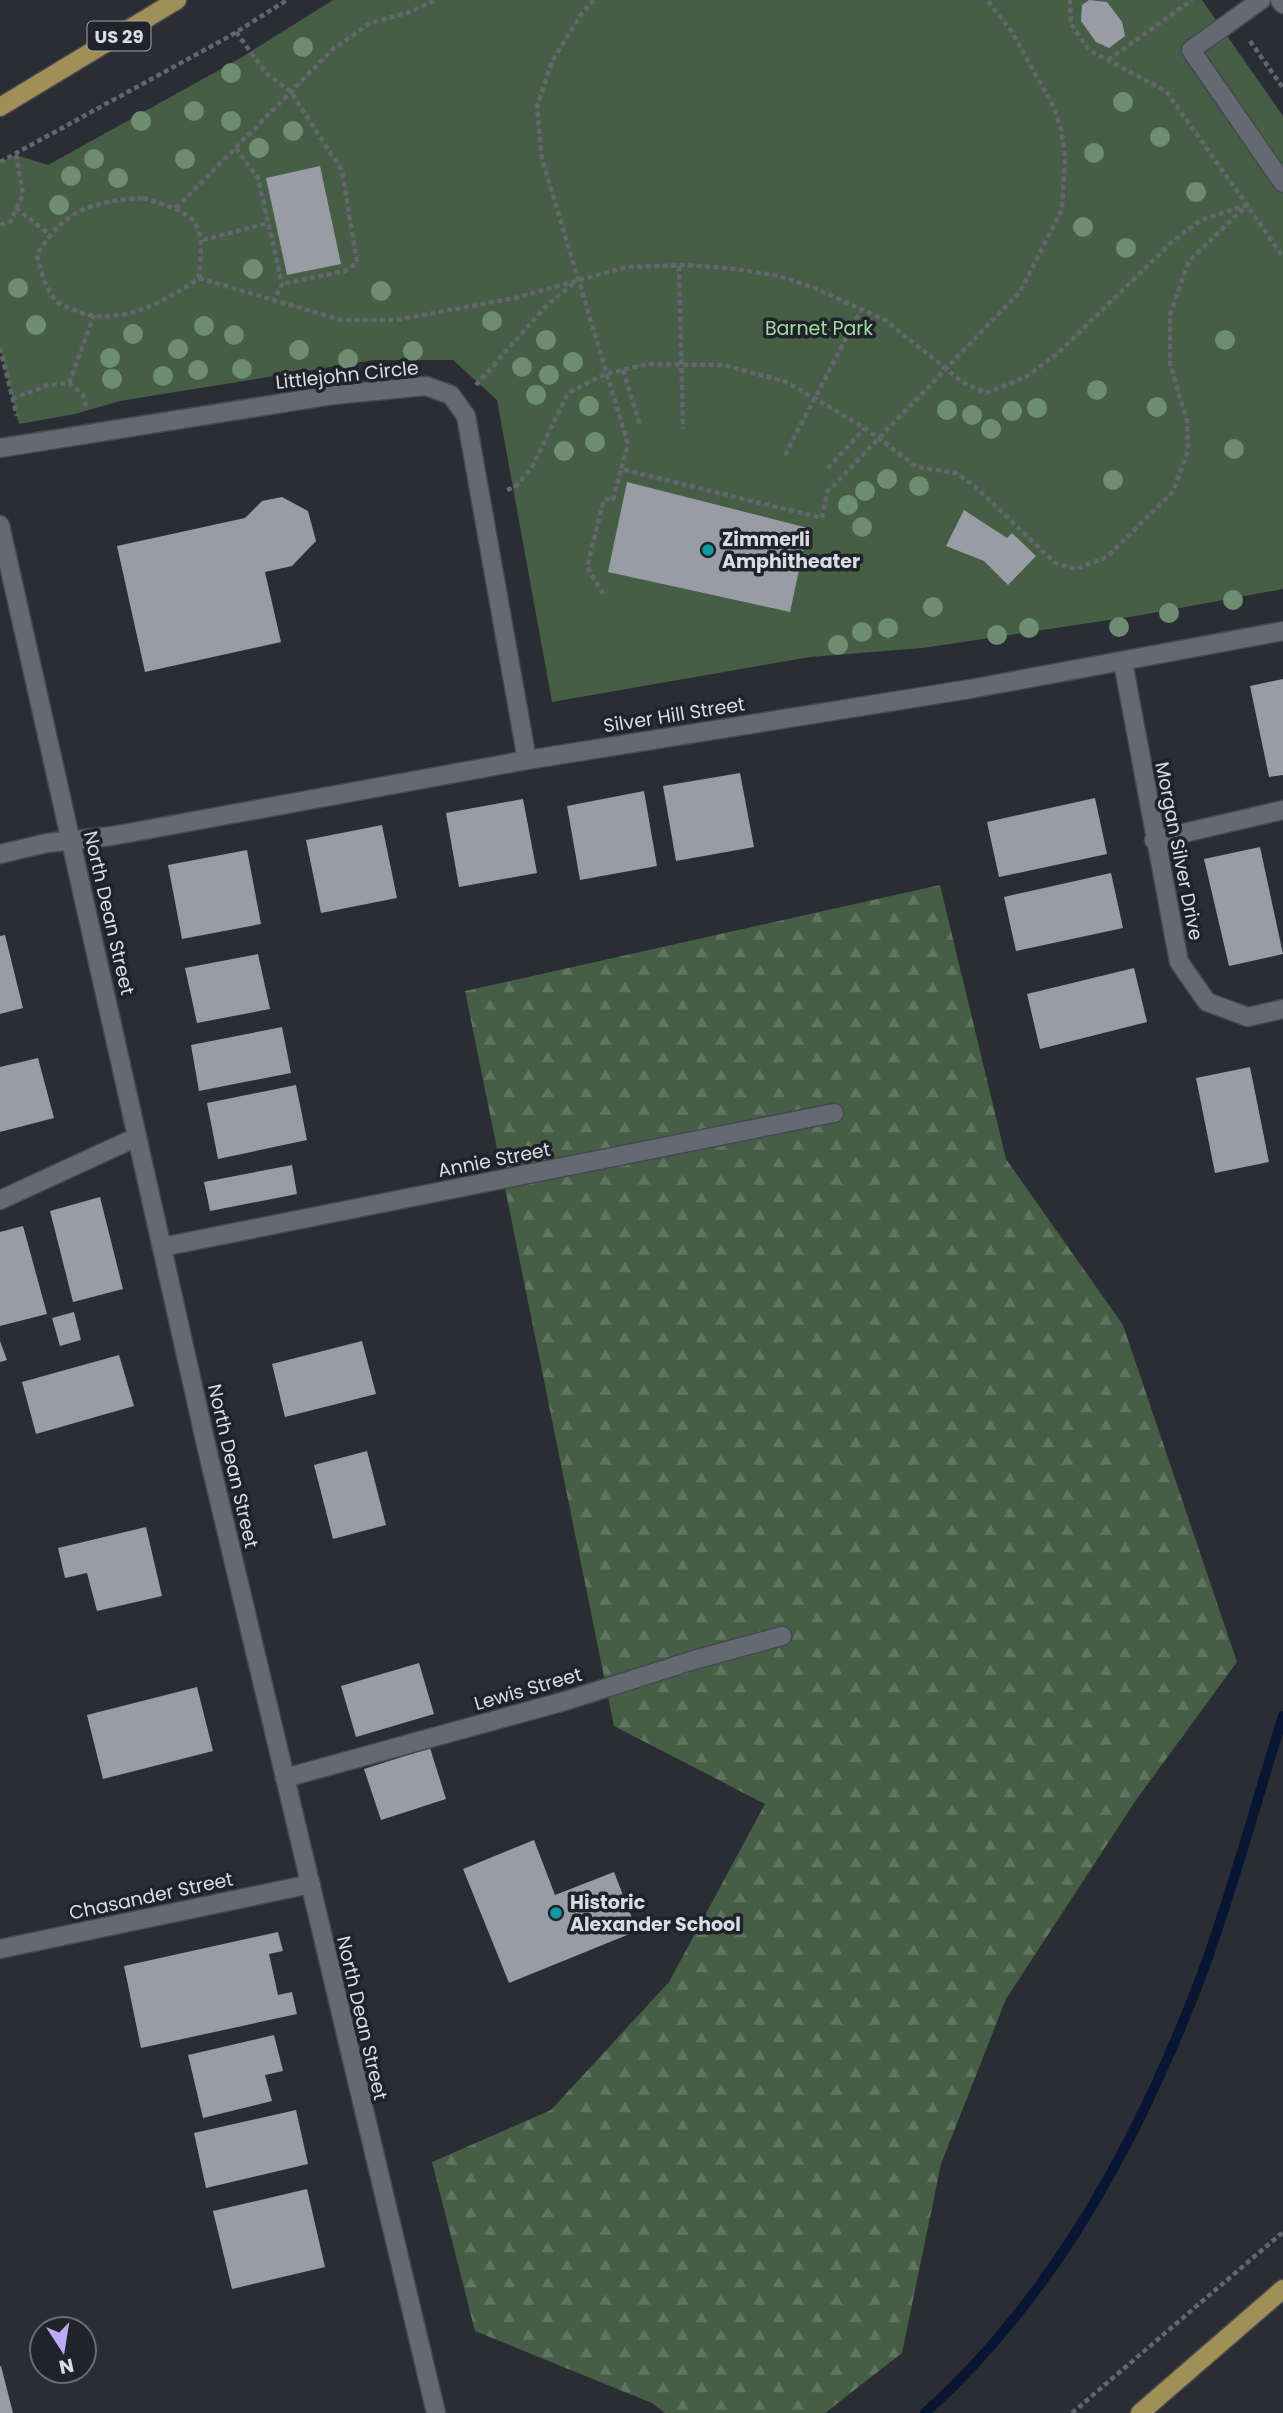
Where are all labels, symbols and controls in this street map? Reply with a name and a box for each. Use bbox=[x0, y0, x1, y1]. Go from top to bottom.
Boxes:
road number: US 29 bbox=[88, 22, 150, 51]
park label: Barnet Park bbox=[765, 315, 873, 342]
street label: Littlejohn Circle bbox=[274, 354, 420, 396]
place label: Zimmerli Amphitheater bbox=[722, 526, 860, 575]
marker: Zimmerli Amphitheater bbox=[700, 542, 716, 558]
street label: Silver Hill Street bbox=[601, 690, 747, 740]
street label: Morgan Silver Drive bbox=[1148, 759, 1210, 943]
street label: North Dean Street bbox=[77, 828, 141, 998]
street label: Annie Street bbox=[435, 1136, 553, 1184]
street label: North Dean Street bbox=[201, 1381, 265, 1551]
street label: Lewis Street bbox=[471, 1661, 585, 1717]
street label: Chasander Street bbox=[67, 1865, 236, 1927]
place label: Historic Alexander School bbox=[570, 1889, 741, 1938]
marker: Historic Alexander School bbox=[548, 1905, 564, 1921]
street label: North Dean Street bbox=[330, 1933, 394, 2103]
north arrow bbox=[28, 2315, 98, 2385]
text: N bbox=[57, 2351, 76, 2381]

